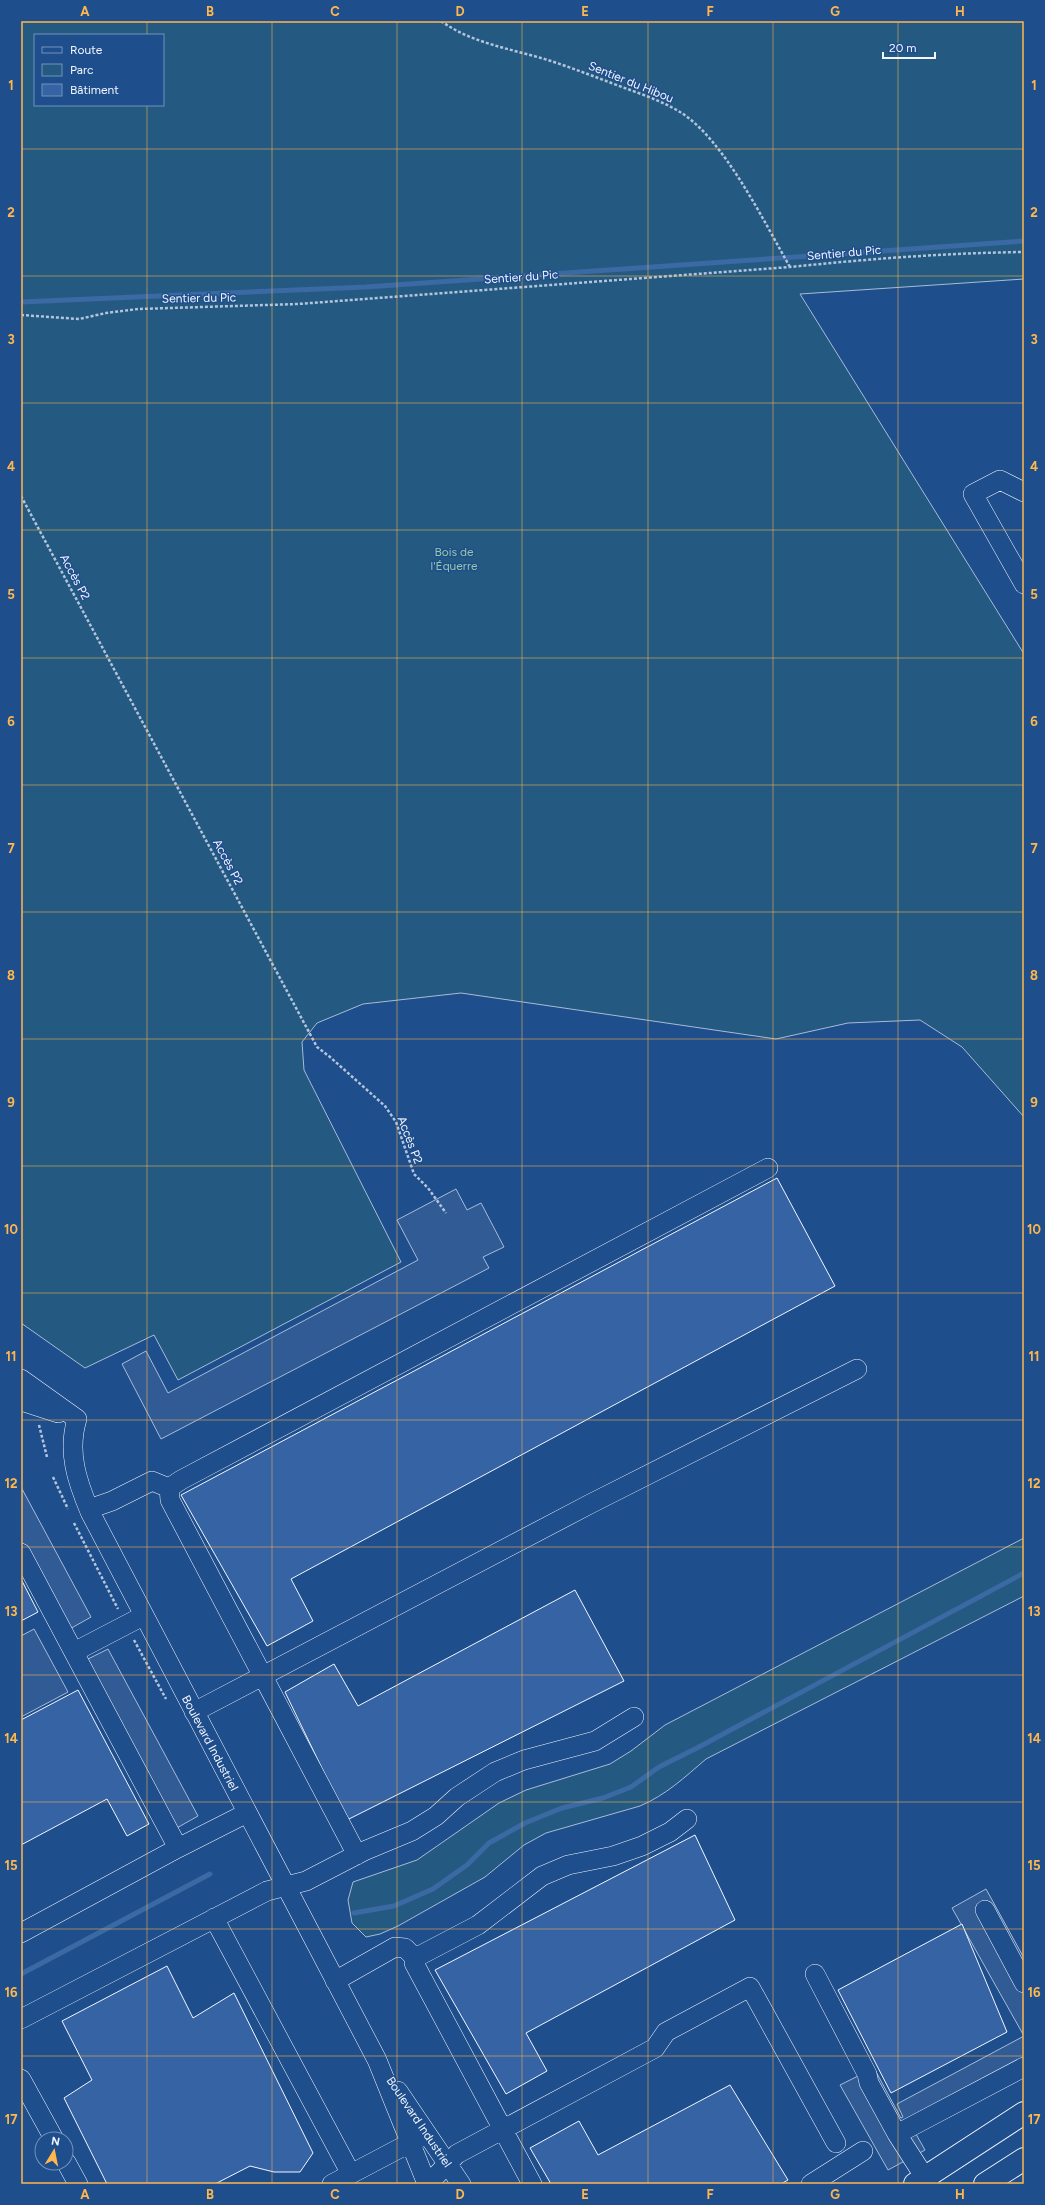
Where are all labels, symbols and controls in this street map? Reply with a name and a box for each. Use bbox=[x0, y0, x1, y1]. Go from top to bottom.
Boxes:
text: A bbox=[80, 4, 90, 19]
text: B bbox=[206, 4, 214, 19]
text: C bbox=[330, 4, 340, 19]
text: D bbox=[455, 4, 465, 19]
text: E bbox=[581, 4, 589, 19]
text: F bbox=[706, 4, 714, 19]
text: G bbox=[830, 4, 840, 19]
text: H bbox=[955, 4, 965, 19]
legend bbox=[34, 34, 164, 106]
scale bar bbox=[883, 34, 935, 60]
text: 20 m bbox=[889, 41, 917, 55]
text: Route bbox=[70, 43, 103, 57]
street label: Sentier du Hibou bbox=[586, 59, 676, 105]
text: Parc bbox=[70, 63, 94, 77]
text: 1 bbox=[8, 78, 14, 93]
text: 1 bbox=[1031, 78, 1037, 93]
text: Bâtiment bbox=[70, 83, 119, 97]
text: 2 bbox=[7, 205, 15, 220]
text: 2 bbox=[1030, 205, 1038, 220]
street label: Sentier du Pic bbox=[806, 243, 882, 263]
street label: Sentier du Pic bbox=[483, 267, 559, 287]
street label: Sentier du Pic bbox=[162, 290, 237, 306]
text: 3 bbox=[7, 332, 15, 347]
text: 3 bbox=[1030, 332, 1038, 347]
text: 4 bbox=[7, 459, 15, 474]
text: 4 bbox=[1030, 459, 1038, 474]
park label: Bois de l'Équerre bbox=[431, 545, 478, 573]
street label: Accès P2 bbox=[57, 552, 93, 602]
text: 5 bbox=[7, 587, 15, 602]
text: 5 bbox=[1030, 587, 1038, 602]
text: 6 bbox=[7, 714, 15, 729]
text: 6 bbox=[1030, 714, 1038, 729]
street label: Accès P2 bbox=[210, 837, 246, 887]
text: 7 bbox=[7, 841, 15, 856]
text: 7 bbox=[1030, 841, 1038, 856]
text: 8 bbox=[7, 968, 15, 983]
text: 8 bbox=[1030, 968, 1038, 983]
text: 9 bbox=[7, 1095, 15, 1110]
text: 9 bbox=[1030, 1095, 1038, 1110]
street label: Accès P2 bbox=[395, 1114, 425, 1166]
text: 10 bbox=[4, 1222, 18, 1237]
text: 10 bbox=[1027, 1222, 1041, 1237]
text: 11 bbox=[6, 1349, 16, 1364]
text: 11 bbox=[1029, 1349, 1039, 1364]
text: 12 bbox=[4, 1476, 18, 1491]
text: 12 bbox=[1027, 1476, 1041, 1491]
text: 13 bbox=[5, 1604, 17, 1619]
text: 13 bbox=[1028, 1604, 1040, 1619]
street label: Boulevard Industriel bbox=[179, 1693, 241, 1793]
text: 14 bbox=[4, 1731, 18, 1746]
text: 14 bbox=[1027, 1731, 1041, 1746]
text: 15 bbox=[4, 1858, 18, 1873]
text: 15 bbox=[1027, 1858, 1041, 1873]
text: 16 bbox=[4, 1985, 18, 2000]
text: 16 bbox=[1027, 1985, 1041, 2000]
street label: Boulevard Industriel bbox=[384, 2074, 454, 2170]
text: 17 bbox=[5, 2112, 17, 2127]
text: 17 bbox=[1028, 2112, 1040, 2127]
north arrow bbox=[34, 2131, 74, 2171]
text: N bbox=[50, 2135, 61, 2149]
text: A bbox=[80, 2187, 90, 2202]
text: B bbox=[206, 2187, 214, 2202]
text: C bbox=[330, 2187, 340, 2202]
text: D bbox=[455, 2187, 465, 2202]
text: E bbox=[581, 2187, 589, 2202]
text: F bbox=[706, 2187, 714, 2202]
text: G bbox=[830, 2187, 840, 2202]
text: H bbox=[955, 2187, 965, 2202]

